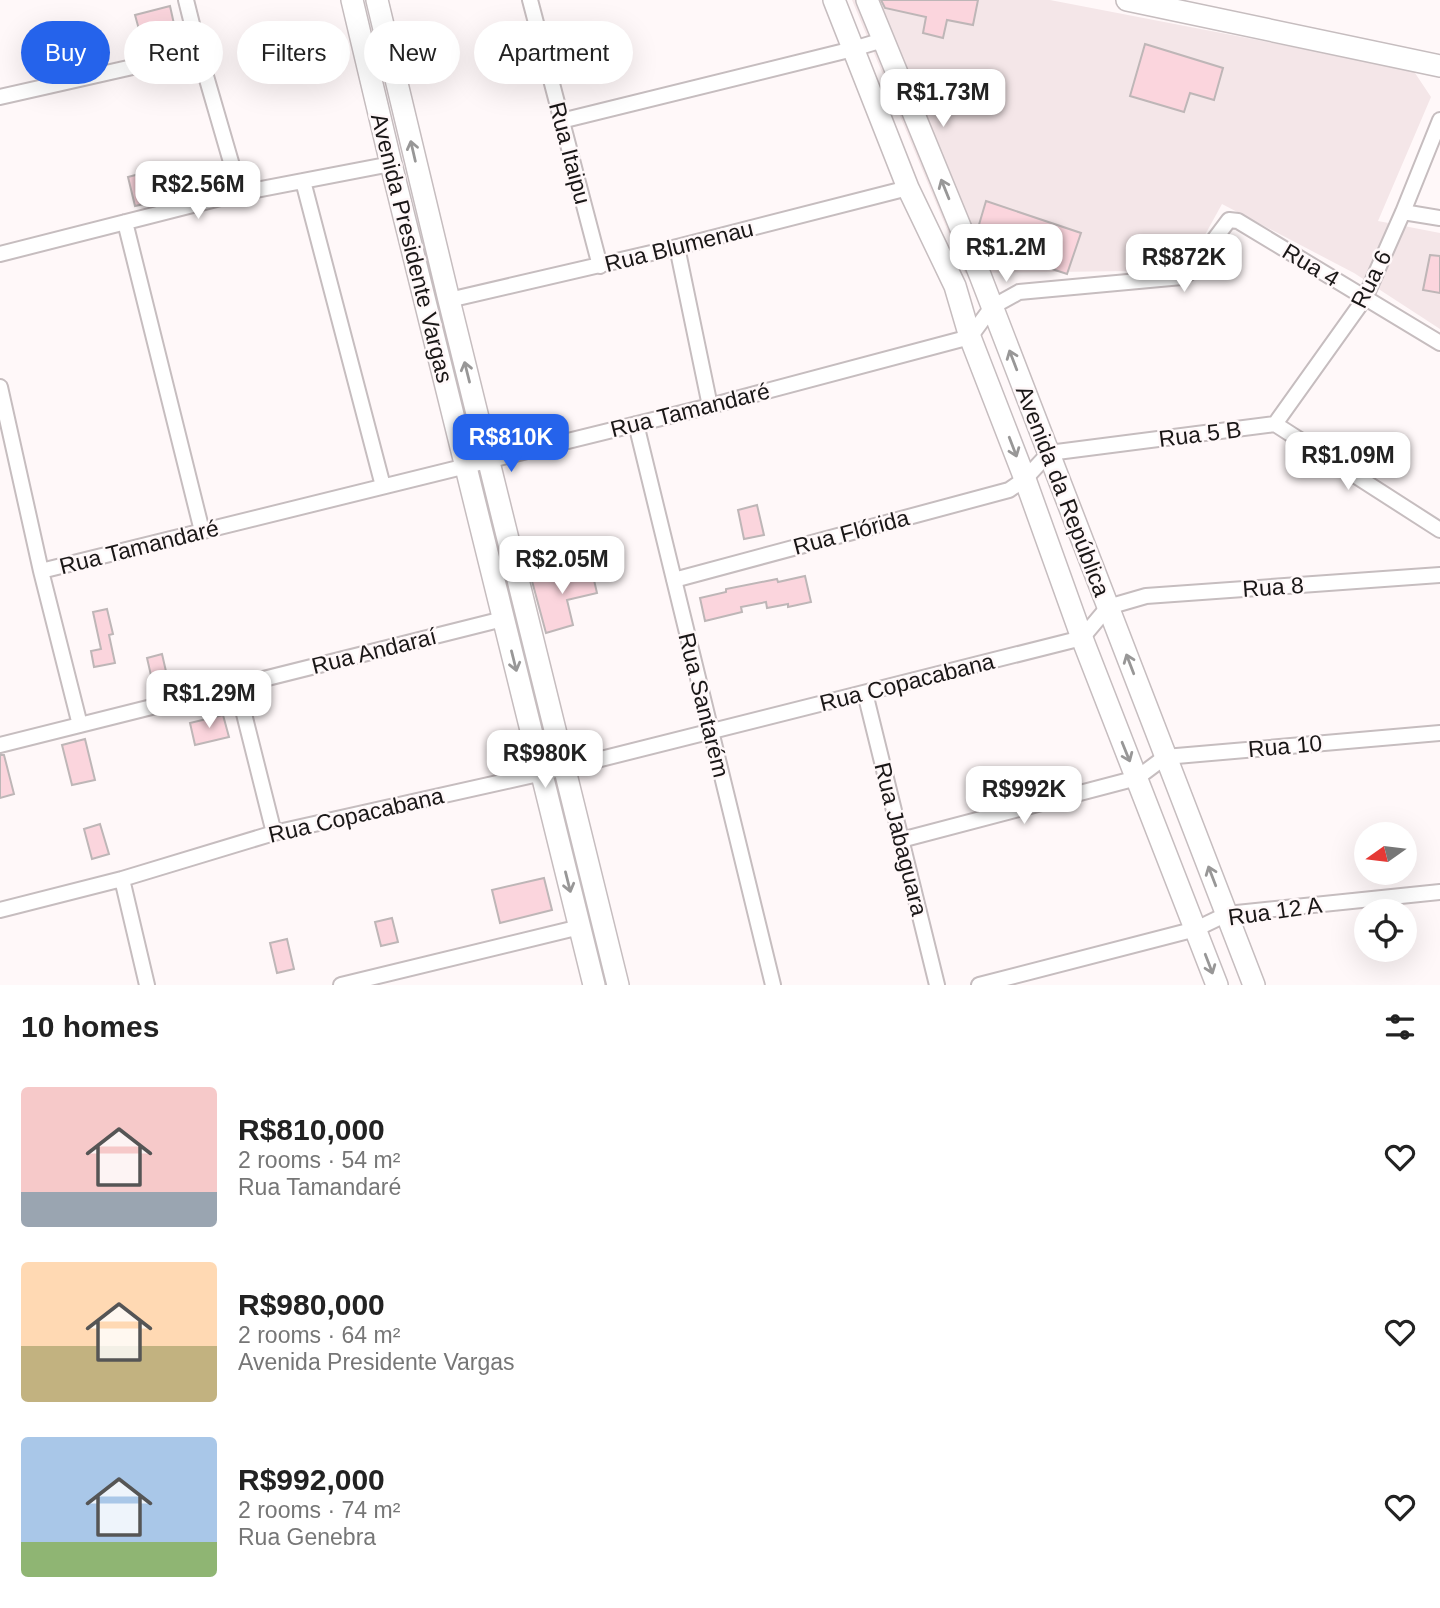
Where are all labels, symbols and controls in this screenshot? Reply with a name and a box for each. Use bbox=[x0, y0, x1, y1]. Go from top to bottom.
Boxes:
chip: Buy bbox=[21, 21, 110, 84]
chip: Rent bbox=[124, 21, 223, 84]
chip: Filters bbox=[237, 21, 350, 84]
chip: New bbox=[364, 21, 460, 84]
chip: Apartment bbox=[474, 21, 633, 84]
pin: R$1.73M bbox=[878, 69, 1008, 129]
text: R$1.73M bbox=[896, 79, 990, 105]
street label: Rua Itaipu bbox=[544, 99, 596, 207]
street label: Avenida Presidente Vargas bbox=[366, 111, 458, 385]
one-way arrow bbox=[406, 140, 419, 163]
pin: R$2.56M bbox=[133, 162, 263, 221]
text: R$2.56M bbox=[151, 171, 245, 197]
one-way arrow bbox=[937, 178, 950, 200]
street label: Rua Blumenau bbox=[602, 215, 756, 277]
pin: R$1.2M bbox=[949, 224, 1063, 284]
text: R$1.2M bbox=[966, 234, 1046, 260]
pin: R$872K bbox=[1127, 234, 1241, 294]
street label: Rua 4 bbox=[1278, 238, 1344, 292]
text: R$872K bbox=[1142, 244, 1226, 270]
street label: Rua 6 bbox=[1345, 246, 1397, 312]
one-way arrow bbox=[1005, 349, 1018, 371]
one-way arrow bbox=[460, 361, 473, 384]
street label: Rua Tamandaré bbox=[608, 378, 772, 442]
street label: Avenida da República bbox=[1011, 382, 1115, 600]
pin: R$810K bbox=[454, 414, 568, 474]
street label: Rua 5 B bbox=[1157, 416, 1243, 452]
text: R$810K bbox=[469, 424, 553, 450]
pin: R$1.09M bbox=[1283, 433, 1413, 492]
one-way arrow bbox=[1007, 435, 1020, 457]
text: R$1.09M bbox=[1301, 442, 1395, 468]
street label: Rua Flórida bbox=[790, 504, 912, 560]
street label: Rua Tamandaré bbox=[57, 515, 221, 579]
pin: R$2.05M bbox=[497, 536, 627, 596]
text: R$2.05M bbox=[515, 546, 609, 572]
street label: Rua 8 bbox=[1241, 572, 1305, 602]
street label: Rua Andaraí bbox=[309, 623, 440, 679]
street label: Rua Santarém bbox=[673, 630, 735, 780]
street label: Rua Copacabana bbox=[817, 648, 997, 716]
one-way arrow bbox=[508, 649, 521, 672]
one-way arrow bbox=[1122, 653, 1135, 675]
pin: R$1.29M bbox=[144, 670, 274, 730]
text: R$1.29M bbox=[162, 680, 256, 706]
pin: R$980K bbox=[488, 730, 602, 790]
street label: Rua 10 bbox=[1247, 730, 1323, 762]
text: R$980K bbox=[503, 740, 587, 766]
one-way arrow bbox=[1121, 740, 1134, 762]
street label: Rua Jabaguara bbox=[869, 760, 933, 919]
pin: R$992K bbox=[967, 766, 1081, 826]
text: R$992K bbox=[982, 776, 1066, 802]
street label: Rua Copacabana bbox=[266, 782, 446, 848]
north arrow bbox=[1354, 822, 1418, 886]
map controls bbox=[1354, 822, 1417, 962]
one-way arrow bbox=[1204, 865, 1217, 887]
one-way arrow bbox=[562, 870, 576, 893]
street label: Rua 12 A bbox=[1226, 891, 1324, 930]
button: locate bbox=[1354, 899, 1417, 962]
one-way arrow bbox=[1204, 952, 1217, 974]
icon: filters bbox=[1381, 1008, 1419, 1046]
text: 10 homes bbox=[21, 1010, 159, 1043]
text: R$810,000 bbox=[238, 1113, 385, 1146]
icon: home bbox=[77, 1115, 161, 1199]
icon: heart bbox=[1381, 1138, 1419, 1176]
text: 2 rooms · 54 m² bbox=[238, 1147, 400, 1173]
text: Rua Tamandaré bbox=[238, 1174, 401, 1200]
text: R$980,000 bbox=[238, 1288, 385, 1321]
icon: home bbox=[77, 1290, 161, 1374]
icon: heart bbox=[1381, 1313, 1419, 1351]
text: 2 rooms · 64 m² bbox=[238, 1322, 400, 1348]
text: Avenida Presidente Vargas bbox=[238, 1349, 515, 1375]
text: R$992,000 bbox=[238, 1463, 385, 1496]
icon: home bbox=[77, 1465, 161, 1549]
icon: heart bbox=[1381, 1488, 1419, 1526]
text: 2 rooms · 74 m² bbox=[238, 1497, 400, 1523]
text: Rua Genebra bbox=[238, 1524, 376, 1550]

